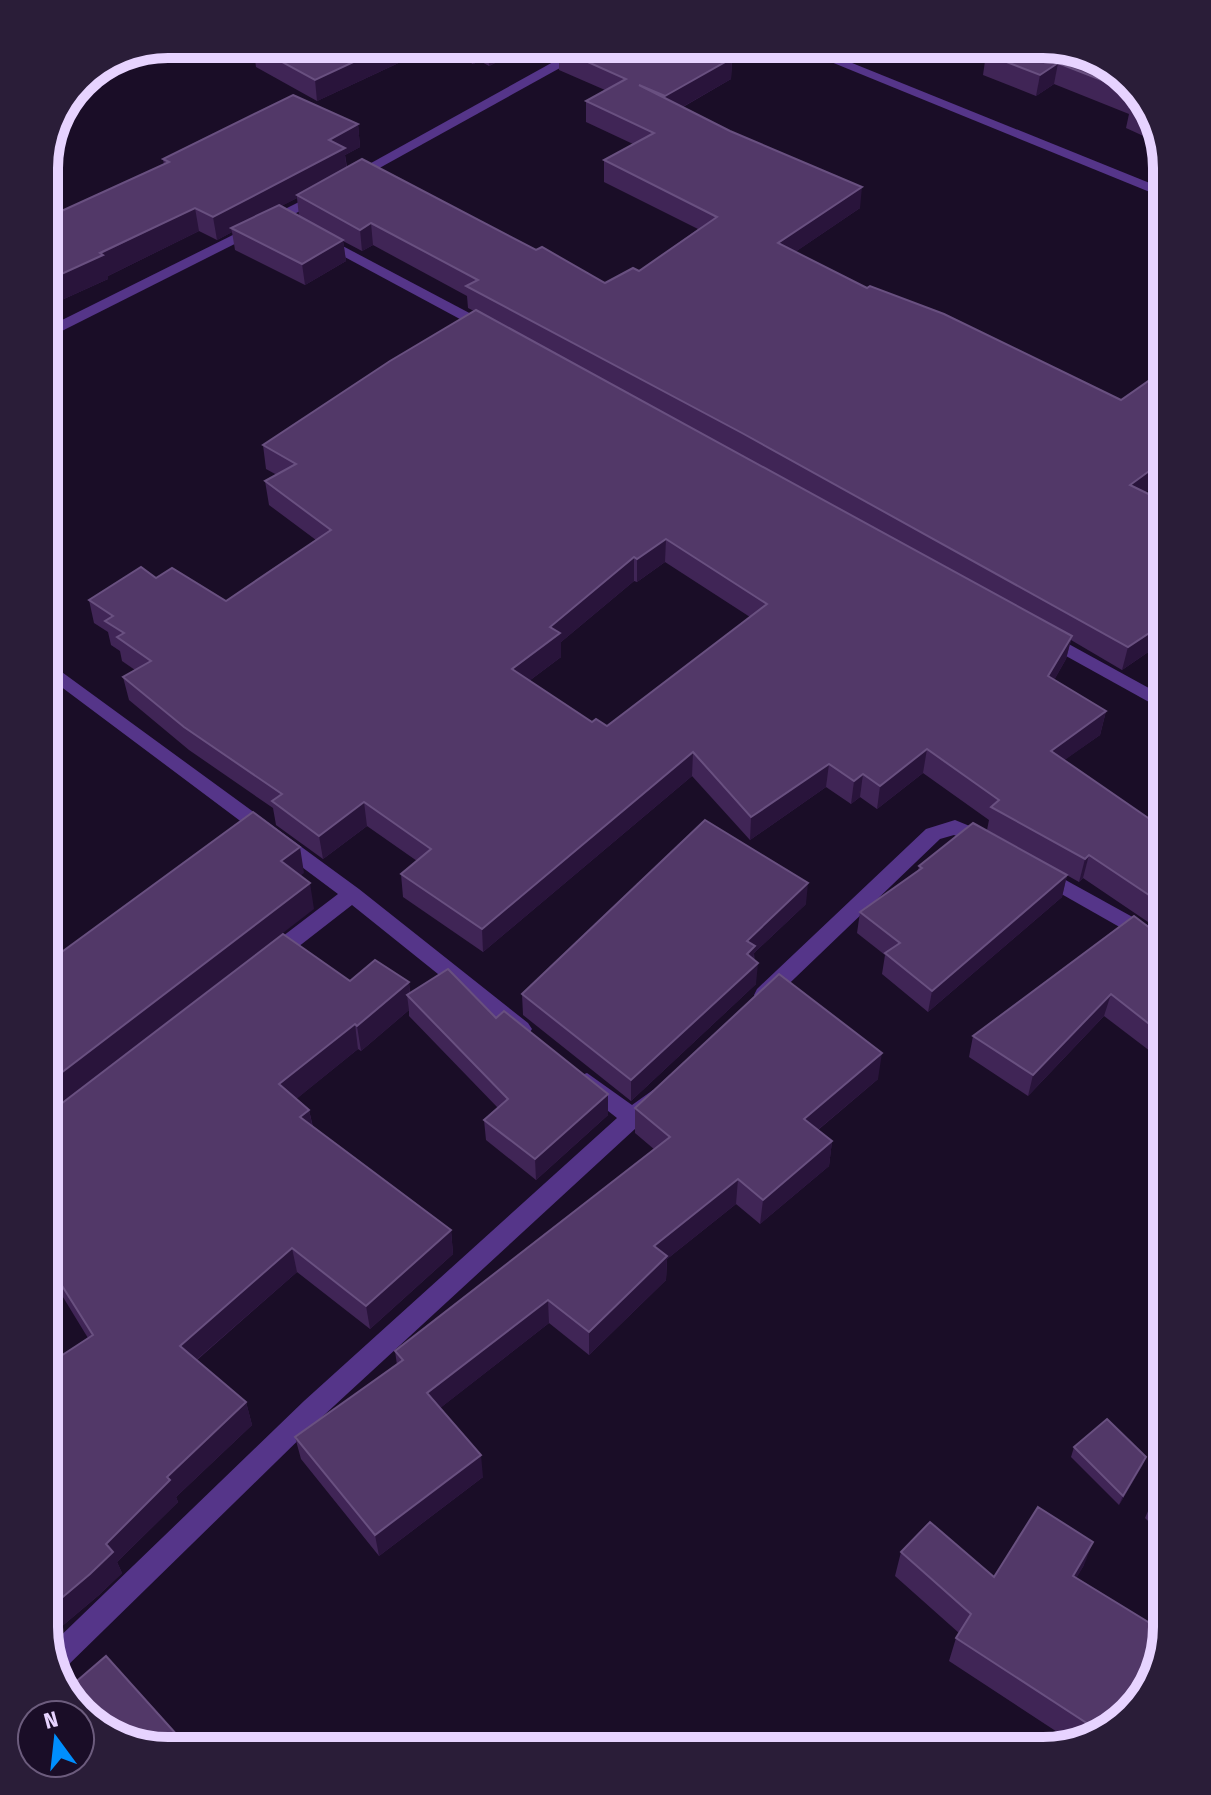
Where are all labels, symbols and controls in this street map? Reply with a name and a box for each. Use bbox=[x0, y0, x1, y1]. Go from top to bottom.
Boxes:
north arrow bbox=[16, 1699, 96, 1779]
text: N bbox=[41, 1705, 61, 1735]

